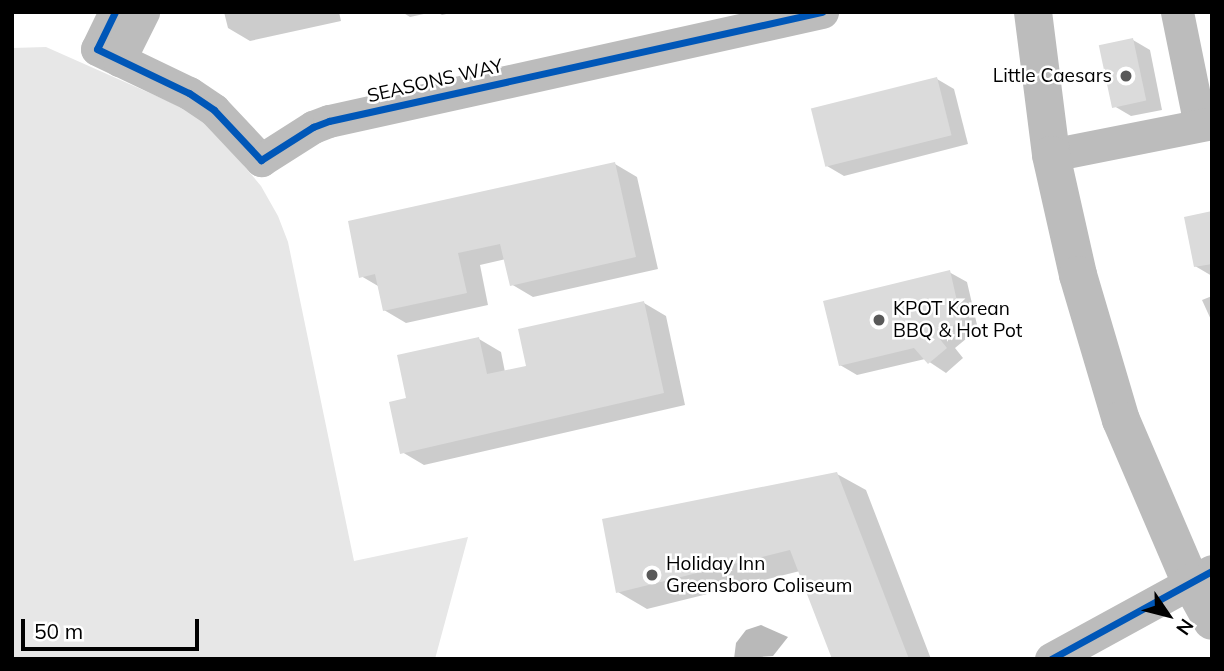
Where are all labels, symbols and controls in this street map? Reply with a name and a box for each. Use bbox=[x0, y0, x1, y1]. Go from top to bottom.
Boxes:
street label: SEASONS WAY bbox=[365, 54, 505, 108]
place label: Little Caesars bbox=[993, 65, 1112, 87]
marker: Little Caesars bbox=[1118, 68, 1134, 84]
place label: KPOT Korean BBQ & Hot Pot bbox=[893, 298, 1022, 342]
marker: KPOT Korean BBQ & Hot Pot bbox=[871, 312, 887, 328]
place label: Holiday Inn Greensboro Coliseum bbox=[666, 553, 852, 597]
marker: Holiday Inn Greensboro Coliseum bbox=[644, 567, 660, 583]
north arrow bbox=[1133, 580, 1203, 650]
scale bar bbox=[24, 604, 203, 648]
text: N bbox=[1171, 614, 1199, 640]
text: 50 m bbox=[34, 618, 83, 644]

